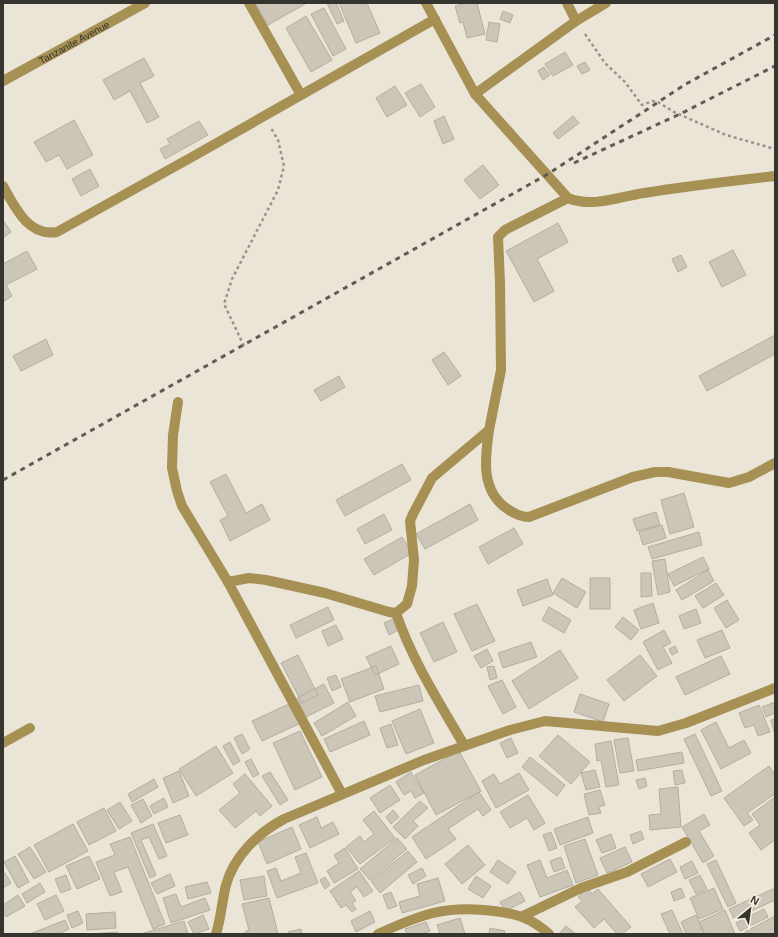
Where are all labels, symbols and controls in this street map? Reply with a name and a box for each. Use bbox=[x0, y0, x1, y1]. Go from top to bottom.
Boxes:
street label: Tanzanite Avenue bbox=[37, 18, 112, 66]
north arrow bbox=[730, 889, 770, 929]
text: N bbox=[748, 893, 761, 907]

